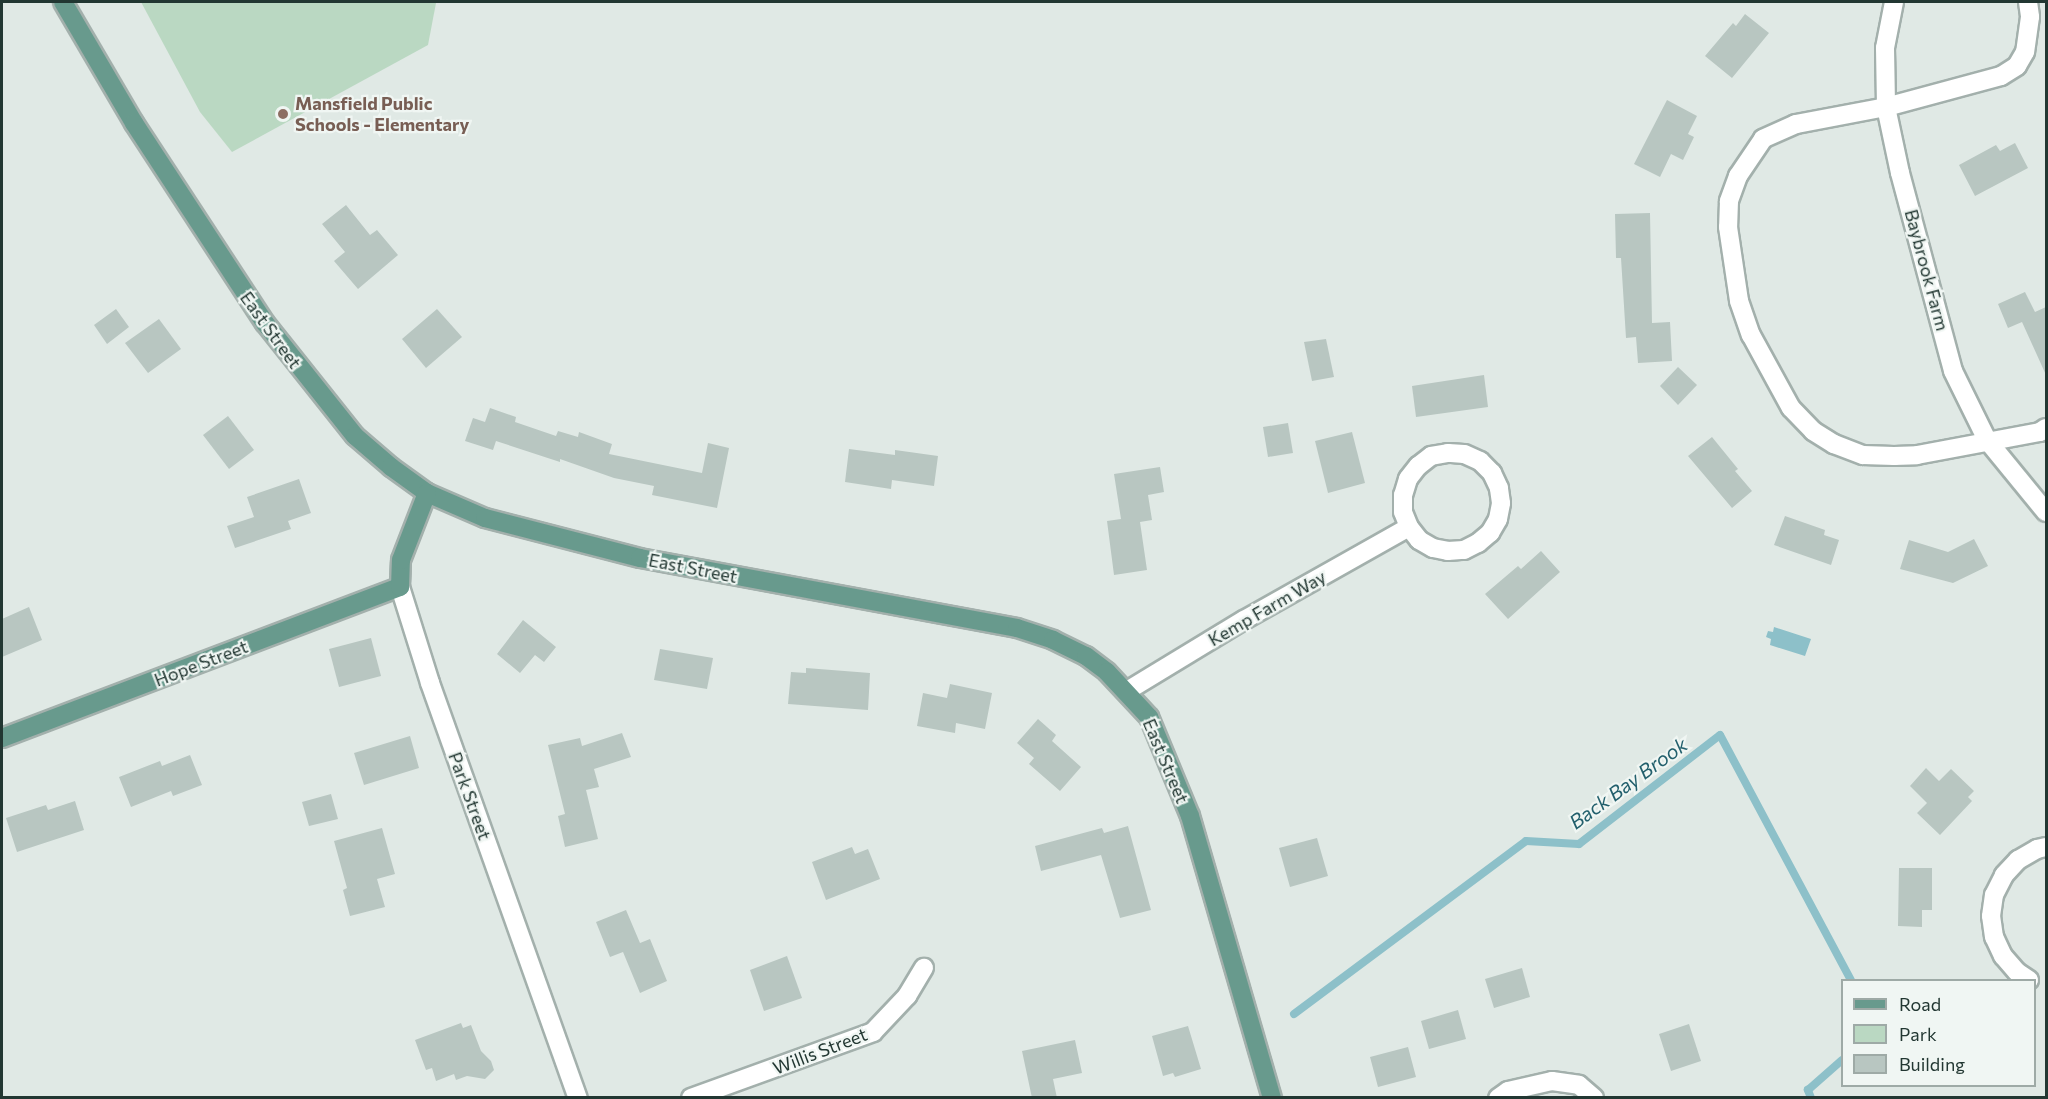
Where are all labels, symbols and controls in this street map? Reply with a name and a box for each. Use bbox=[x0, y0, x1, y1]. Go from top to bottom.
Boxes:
place label: Mansfield Public Schools - Elementary bbox=[295, 93, 469, 136]
marker: Mansfield Public Schools - Elementary bbox=[276, 107, 290, 121]
street label: Baybrook Farm bbox=[1900, 207, 1954, 333]
street label: East Street bbox=[236, 287, 306, 373]
street label: East Street bbox=[647, 549, 739, 587]
street label: Kemp Farm Way bbox=[1204, 566, 1330, 650]
street label: Hope Street bbox=[151, 635, 251, 691]
street label: East Street bbox=[1138, 715, 1194, 807]
water label: Back Bay Brook bbox=[1564, 732, 1692, 834]
street label: Park Street bbox=[444, 749, 496, 843]
legend bbox=[1841, 979, 2036, 1087]
text: Road bbox=[1899, 993, 1941, 1015]
street label: Willis Street bbox=[770, 1023, 870, 1079]
text: Park bbox=[1899, 1023, 1937, 1045]
text: Building bbox=[1899, 1053, 1965, 1075]

